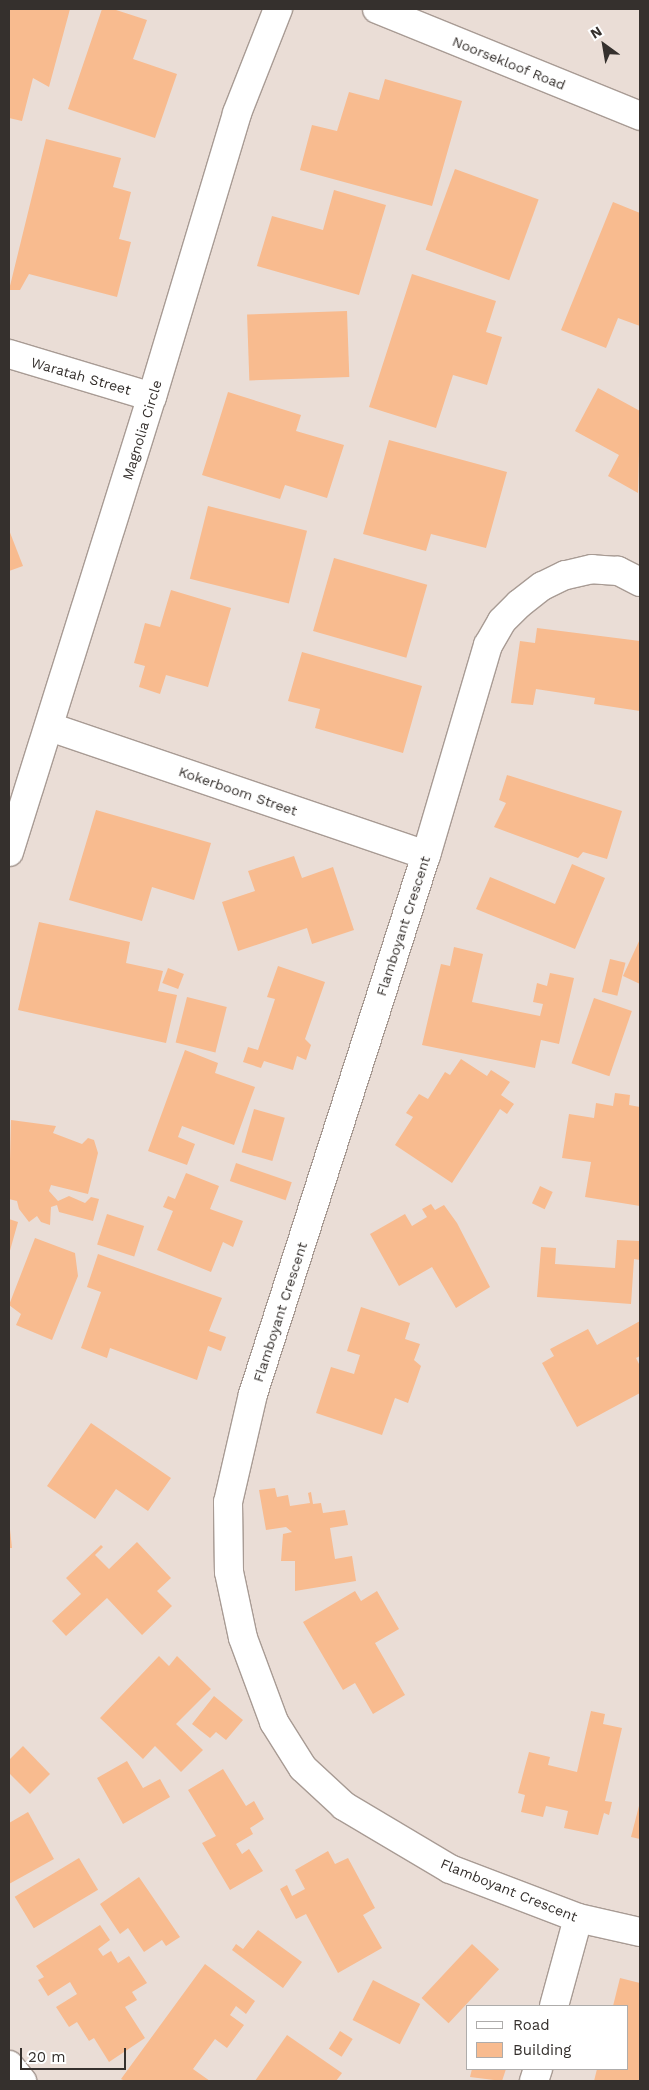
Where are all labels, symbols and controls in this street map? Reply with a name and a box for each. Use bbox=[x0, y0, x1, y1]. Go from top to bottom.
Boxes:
north arrow bbox=[579, 20, 629, 70]
text: N bbox=[587, 23, 605, 42]
street label: Noorsekloof Road bbox=[450, 33, 568, 93]
street label: Waratah Street bbox=[29, 354, 133, 398]
street label: Magnolia Circle bbox=[119, 378, 165, 482]
street label: Kokerboom Street bbox=[176, 763, 300, 819]
street label: Flamboyant Crescent bbox=[372, 854, 434, 998]
street label: Flamboyant Crescent bbox=[249, 1240, 311, 1384]
street label: Flamboyant Crescent bbox=[438, 1855, 580, 1925]
legend bbox=[467, 2005, 629, 2070]
text: Road bbox=[513, 2016, 550, 2034]
scale bar bbox=[22, 2038, 129, 2070]
text: Building bbox=[513, 2041, 571, 2059]
text: 20 m bbox=[28, 2048, 66, 2066]

